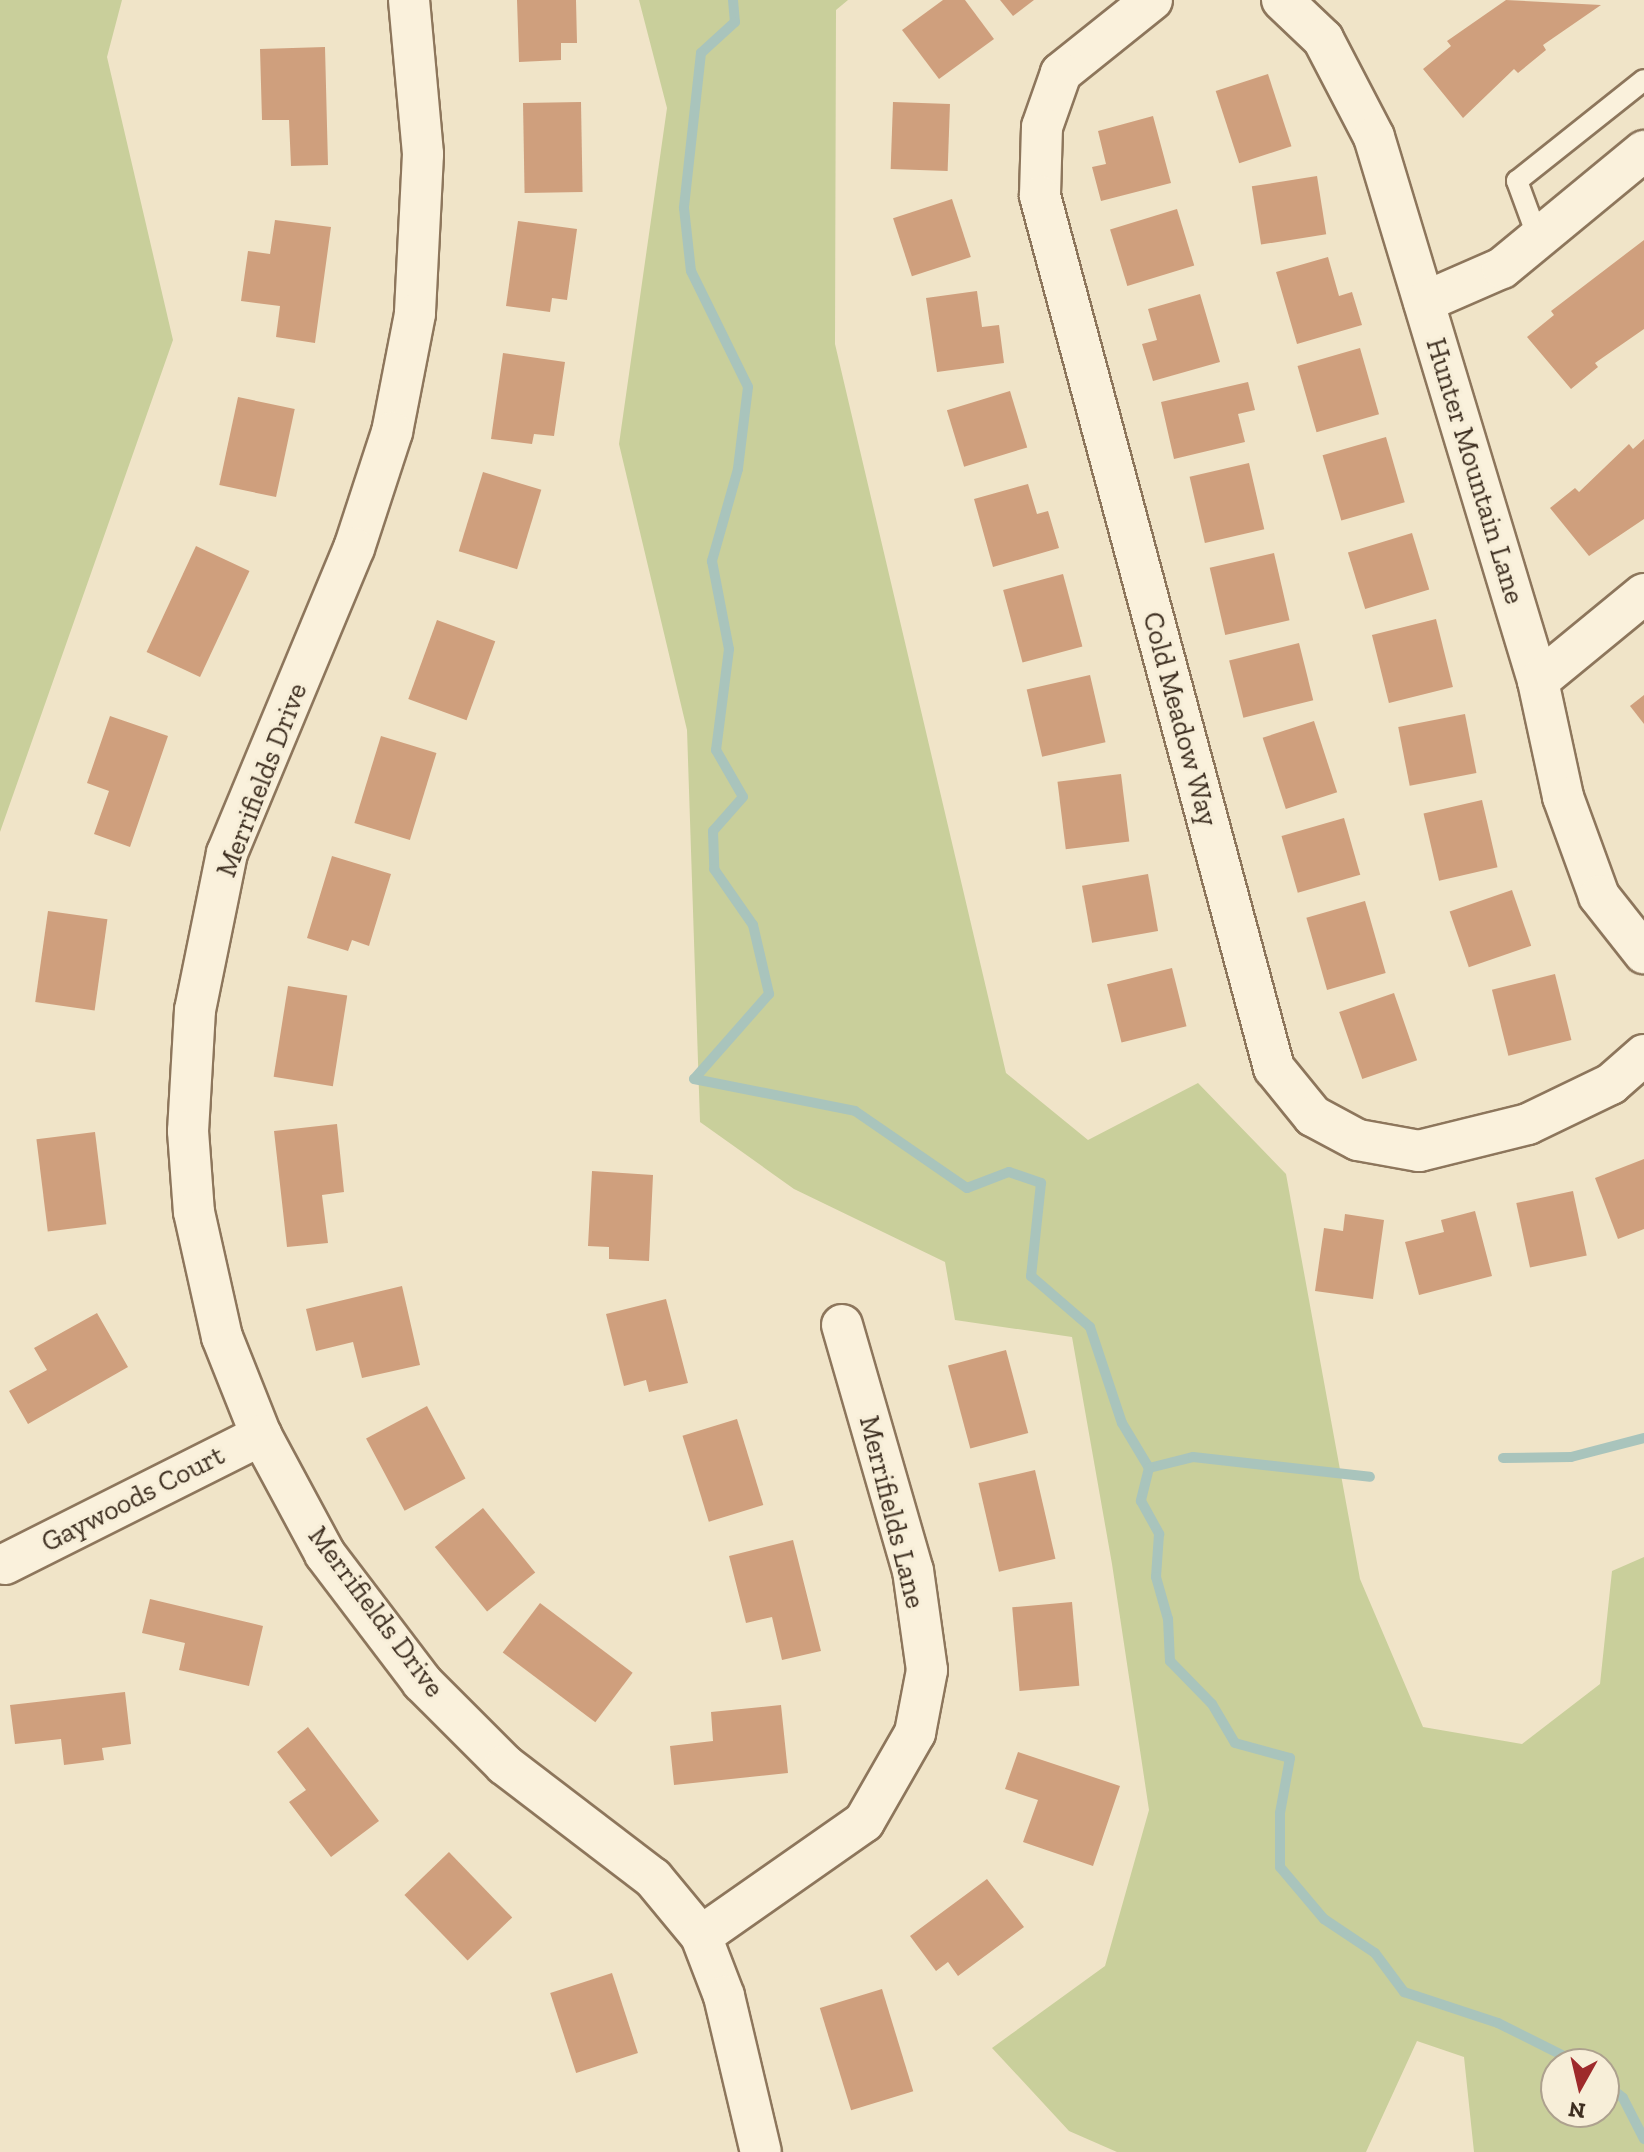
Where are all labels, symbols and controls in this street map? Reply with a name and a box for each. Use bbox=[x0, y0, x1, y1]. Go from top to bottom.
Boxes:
street label: Hunter Mountain Lane bbox=[1419, 334, 1531, 608]
street label: Cold Meadow Way bbox=[1135, 608, 1225, 830]
street label: Merrifields Drive bbox=[210, 678, 314, 882]
street label: Merrifields Lane bbox=[852, 1412, 932, 1612]
street label: Gaywoods Court bbox=[36, 1438, 230, 1560]
street label: Merrifields Drive bbox=[301, 1520, 451, 1704]
north arrow bbox=[1540, 2048, 1620, 2128]
text: N bbox=[1567, 2096, 1587, 2125]

